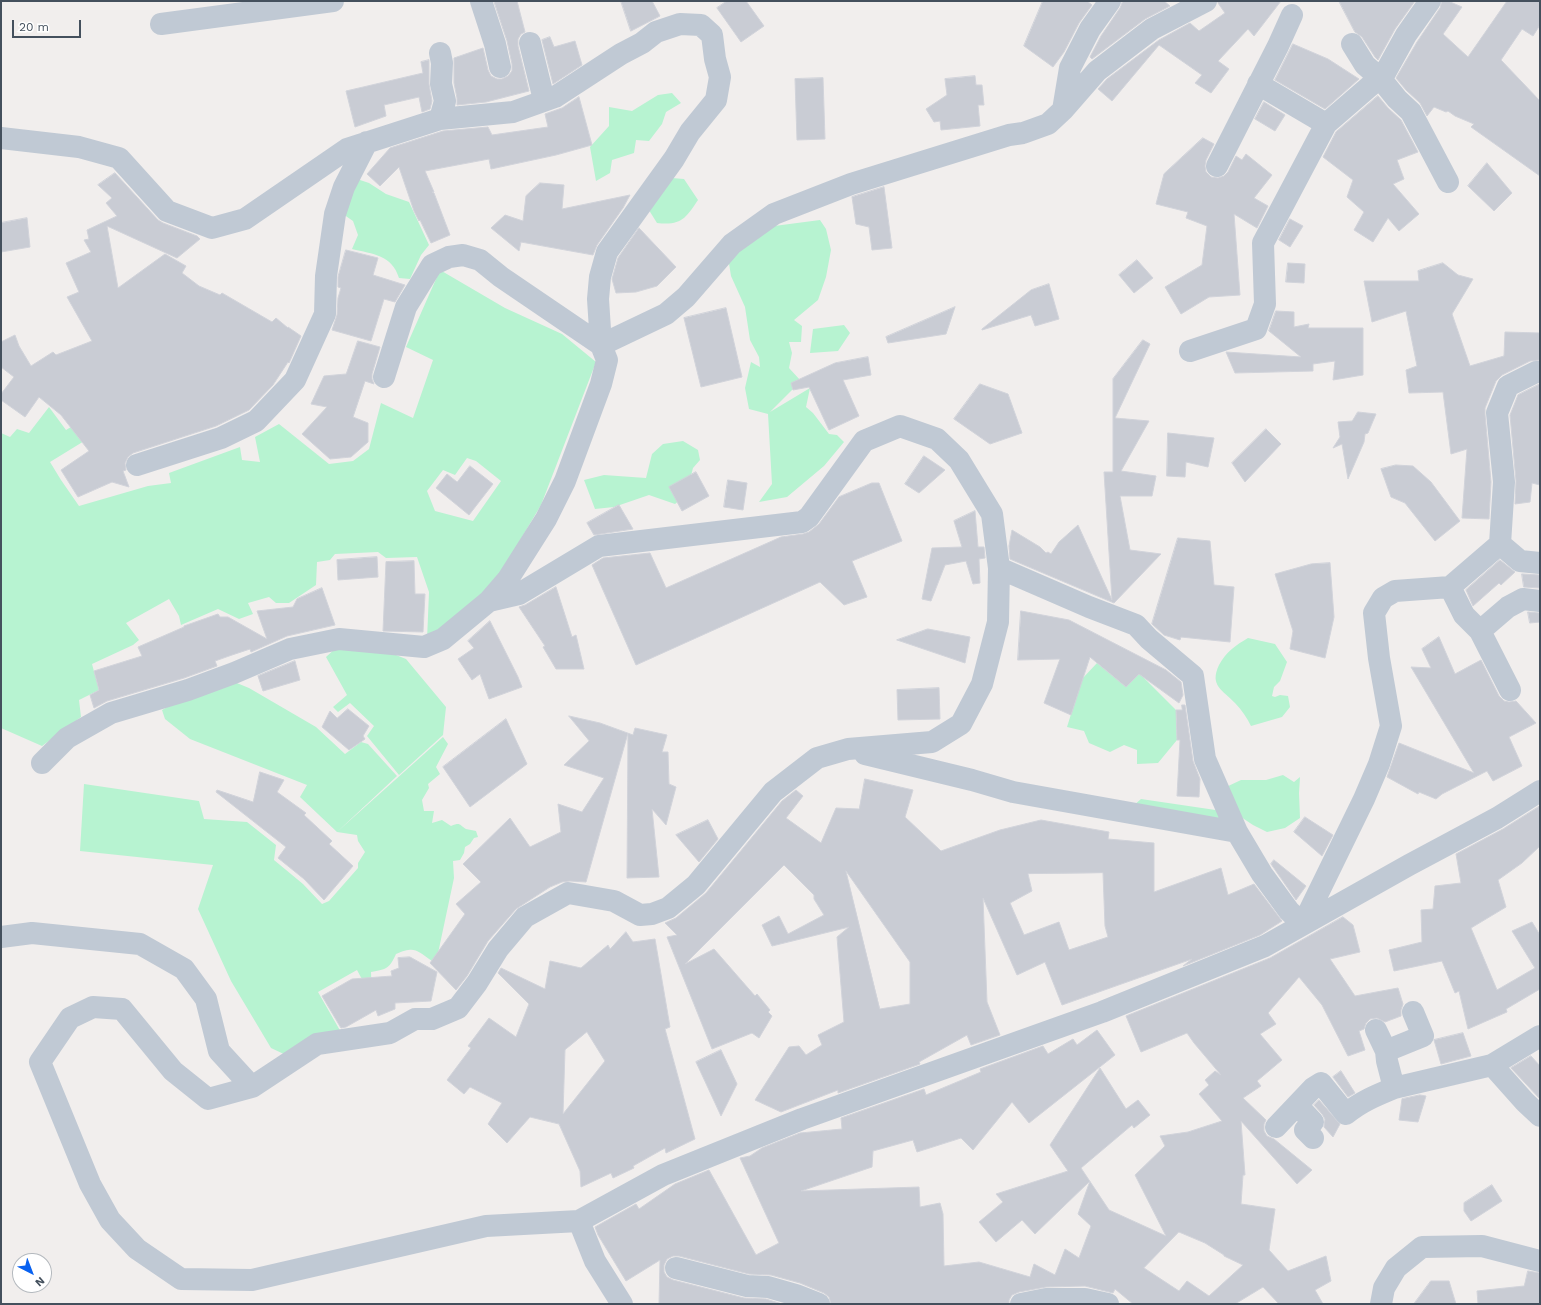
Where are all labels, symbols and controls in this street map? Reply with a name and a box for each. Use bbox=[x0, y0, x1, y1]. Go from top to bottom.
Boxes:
scale bar bbox=[14, 12, 83, 38]
text: 20 m bbox=[19, 20, 49, 34]
north arrow bbox=[12, 1253, 52, 1293]
text: N bbox=[32, 1274, 47, 1289]

